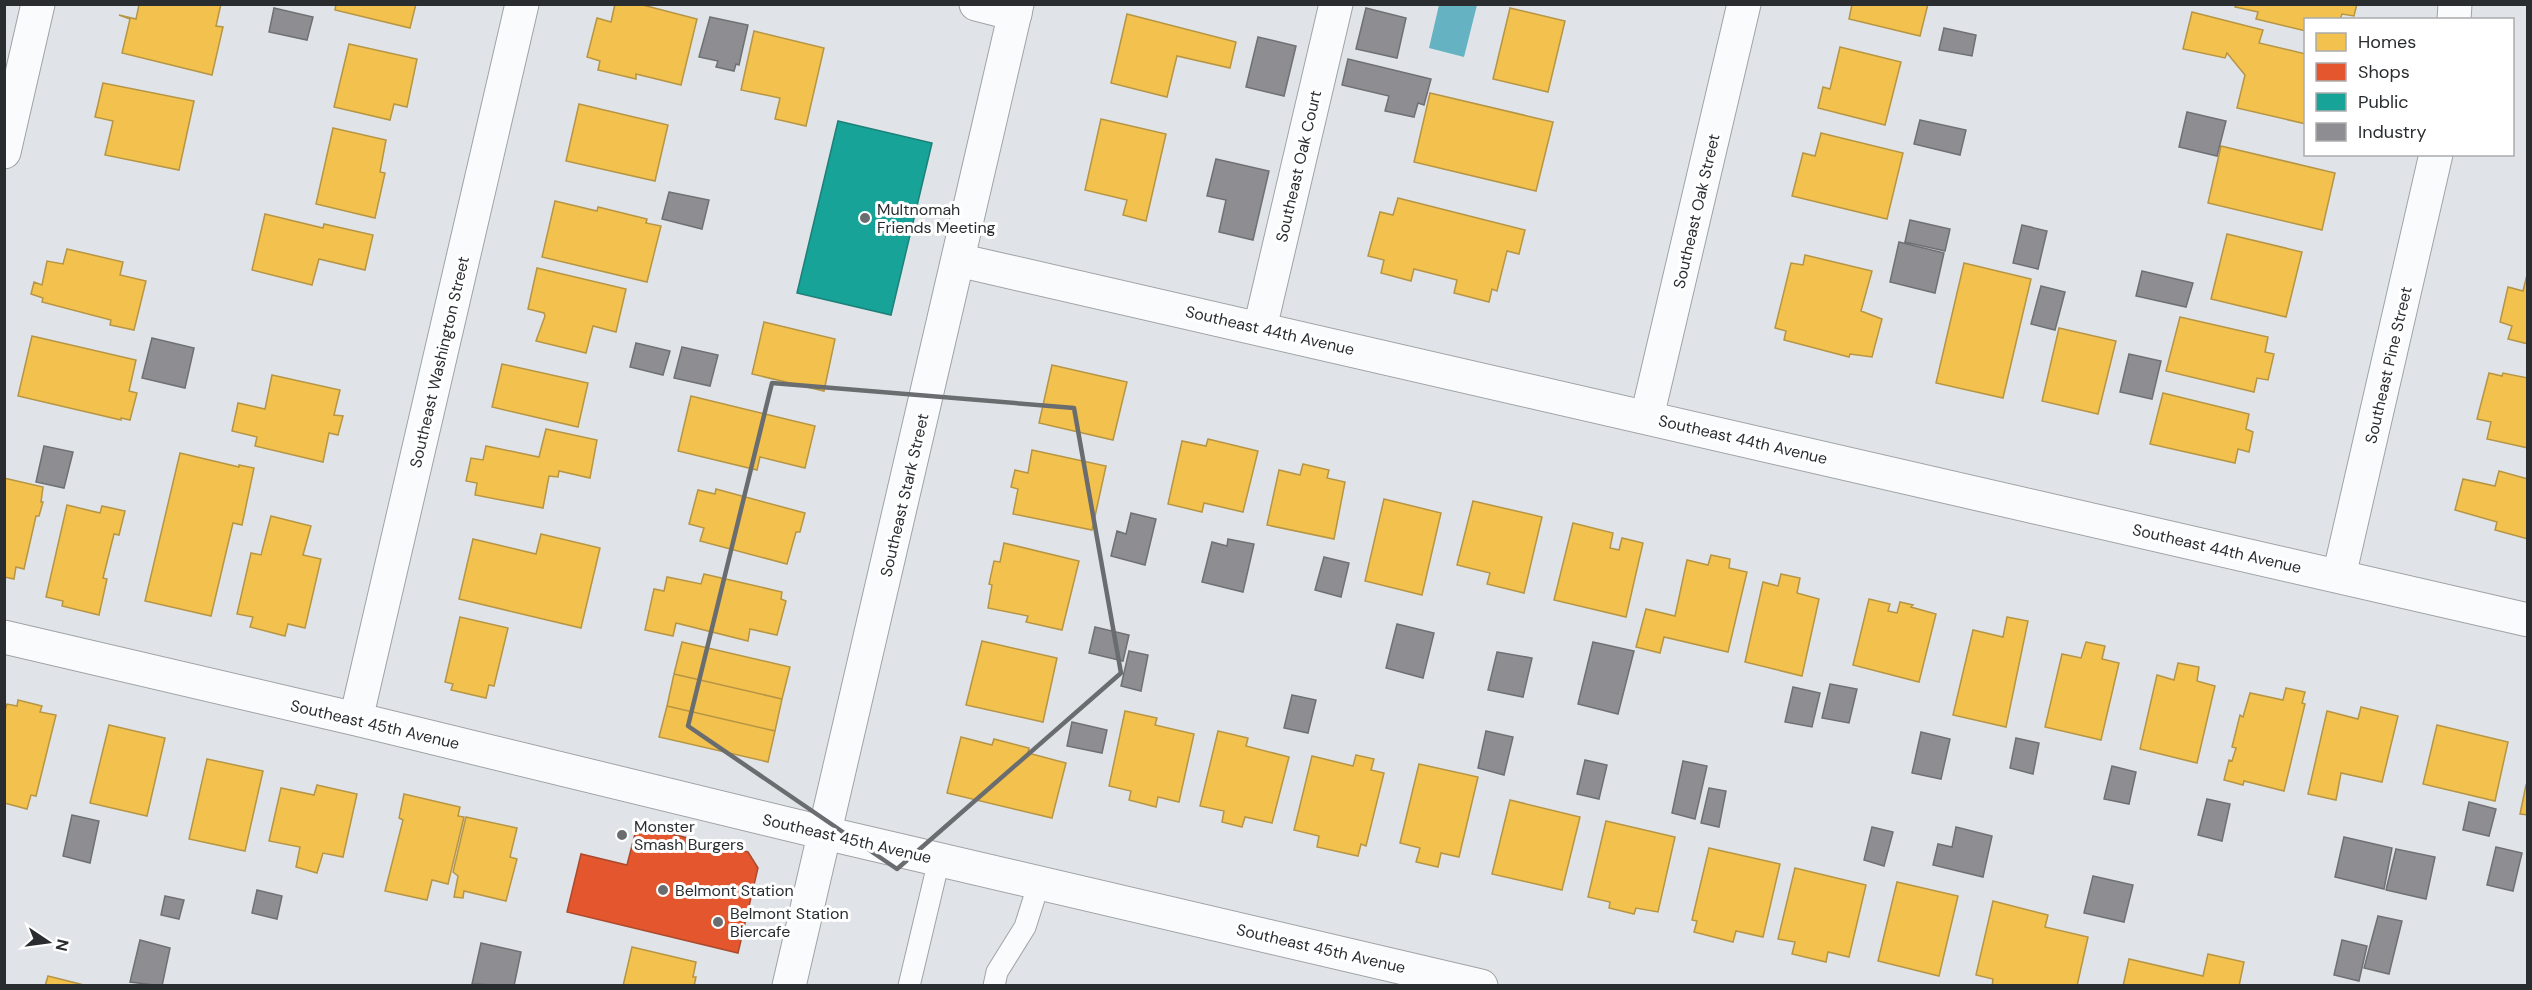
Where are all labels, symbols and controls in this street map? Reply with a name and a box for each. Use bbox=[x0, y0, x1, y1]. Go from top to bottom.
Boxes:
legend bbox=[2304, 18, 2514, 156]
text: Homes bbox=[2358, 30, 2416, 54]
text: Shops bbox=[2358, 60, 2410, 84]
street label: Southeast Oak Court bbox=[1271, 88, 1326, 244]
text: Public bbox=[2358, 90, 2409, 114]
text: Industry bbox=[2358, 120, 2427, 144]
street label: Southeast Oak Street bbox=[1668, 132, 1725, 291]
place label: Multnomah Friends Meeting bbox=[877, 199, 996, 238]
marker: Multnomah Friends Meeting bbox=[858, 211, 872, 225]
street label: Southeast Washington Street bbox=[405, 254, 474, 470]
street label: Southeast Pine Street bbox=[2360, 285, 2417, 446]
street label: Southeast 44th Avenue bbox=[1183, 301, 1357, 360]
street label: Southeast 44th Avenue bbox=[1656, 410, 1830, 469]
street label: Southeast Stark Street bbox=[875, 411, 934, 579]
street label: Southeast 44th Avenue bbox=[2130, 519, 2304, 578]
street label: Southeast 45th Avenue bbox=[288, 695, 462, 754]
street label: Southeast 45th Avenue bbox=[760, 809, 934, 868]
place label: Monster Smash Burgers bbox=[634, 816, 744, 855]
marker: Monster Smash Burgers bbox=[615, 828, 629, 842]
place label: Belmont Station bbox=[675, 880, 794, 901]
marker: Belmont Station bbox=[656, 883, 670, 897]
place label: Belmont Station Biercafe bbox=[730, 903, 849, 942]
north arrow bbox=[18, 912, 78, 972]
marker: Belmont Station Biercafe bbox=[711, 915, 725, 929]
street label: Southeast 45th Avenue bbox=[1234, 919, 1408, 978]
text: N bbox=[51, 937, 74, 953]

